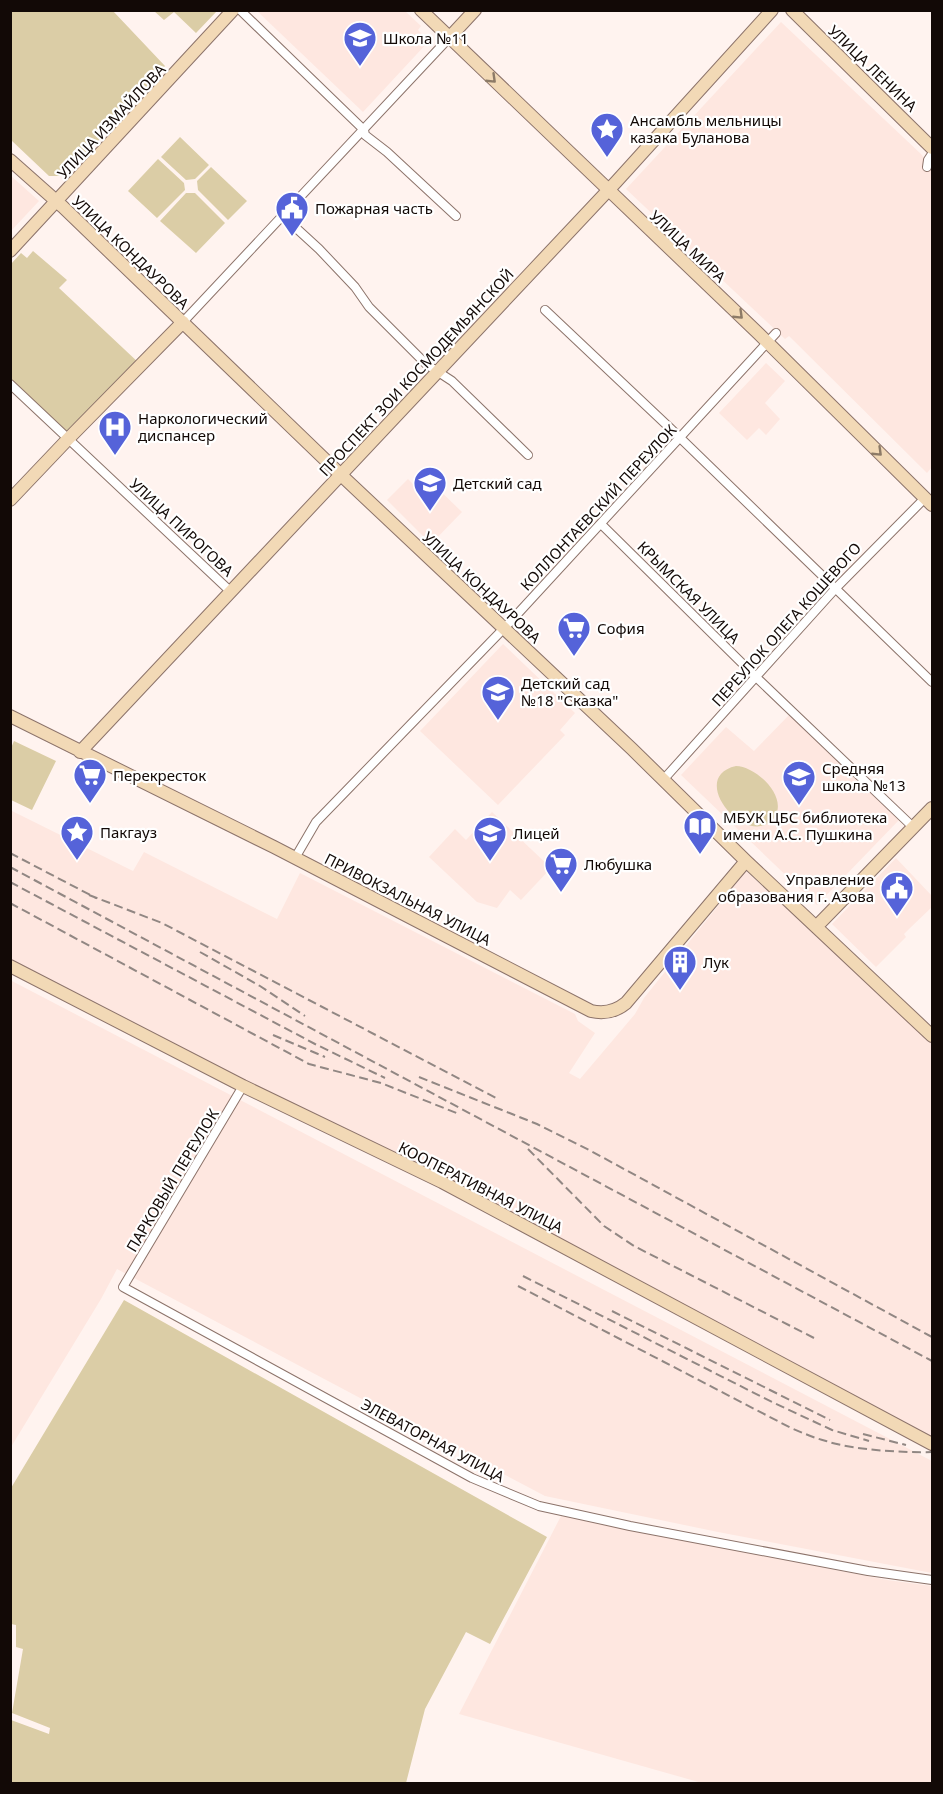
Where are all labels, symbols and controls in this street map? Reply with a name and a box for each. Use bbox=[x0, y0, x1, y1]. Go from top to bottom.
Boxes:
school or university icon: Школа №11 bbox=[342, 20, 378, 67]
street label: УЛИЦА ЛЕНИНА bbox=[824, 20, 922, 116]
place label: Школа №11 bbox=[383, 28, 469, 48]
street label: УЛИЦА ИЗМАЙЛОВА bbox=[53, 59, 170, 183]
one-way arrow bbox=[485, 72, 495, 83]
place label: Ансамбль мельницы казака Буланова bbox=[630, 110, 782, 147]
place icon: Ансамбль мельницы казака Буланова bbox=[589, 111, 625, 158]
public building icon: Пожарная часть bbox=[274, 190, 310, 237]
street label: УЛИЦА КОНДАУРОВА bbox=[68, 191, 194, 313]
place label: Пожарная часть bbox=[315, 198, 433, 218]
street label: УЛИЦА МИРА bbox=[646, 206, 731, 287]
street label: ПРОСПЕКТ ЗОИ КОСМОДЕМЬЯНСКОЙ bbox=[314, 264, 518, 480]
one-way arrow bbox=[731, 308, 742, 319]
place label: Наркологический диспансер bbox=[138, 408, 268, 445]
hospital icon: Наркологический диспансер bbox=[97, 409, 133, 456]
street label: КОЛЛОНТАЕВСКИЙ ПЕРЕУЛОК bbox=[516, 419, 681, 594]
one-way arrow bbox=[871, 444, 882, 455]
school or university icon: Детский сад bbox=[412, 465, 448, 512]
place label: Детский сад bbox=[453, 473, 542, 493]
street label: УЛИЦА ПИРОГОВА bbox=[126, 474, 239, 581]
street label: УЛИЦА КОНДАУРОВА bbox=[418, 527, 546, 647]
street label: КРЫМСКАЯ УЛИЦА bbox=[633, 536, 745, 648]
street label: ПЕРЕУЛОК ОЛЕГА КОШЕВОГО bbox=[707, 538, 865, 710]
supermarket icon: София bbox=[556, 610, 592, 657]
place label: София bbox=[597, 618, 645, 638]
place label: Детский сад №18 "Сказка" bbox=[521, 673, 618, 710]
school or university icon: Детский сад №18 "Сказка" bbox=[480, 674, 516, 721]
supermarket icon: Перекресток bbox=[72, 757, 108, 804]
place label: Средняя школа №13 bbox=[822, 758, 906, 795]
school or university icon: Средняя школа №13 bbox=[781, 759, 817, 806]
place label: Перекресток bbox=[113, 765, 206, 785]
place label: МБУК ЦБС библиотека имени А.С. Пушкина bbox=[723, 807, 887, 844]
library icon: МБУК ЦБС библиотека имени А.С. Пушкина bbox=[682, 808, 718, 855]
place icon: Пакгауз bbox=[59, 814, 95, 861]
school or university icon: Лицей bbox=[472, 815, 508, 862]
place label: Пакгауз bbox=[100, 822, 157, 842]
place label: Лицей bbox=[513, 823, 560, 843]
supermarket icon: Любушка bbox=[543, 846, 579, 893]
street label: ПРИВОКЗАЛЬНАЯ УЛИЦА bbox=[321, 848, 495, 950]
place label: Любушка bbox=[584, 854, 652, 874]
place label: Управление образования г. Азова bbox=[718, 869, 874, 906]
public building icon: Управление образования г. Азова bbox=[879, 870, 915, 917]
building icon: Лук bbox=[662, 944, 698, 991]
place label: Лук bbox=[703, 952, 729, 972]
street label: ПАРКОВЫЙ ПЕРЕУЛОК bbox=[121, 1104, 223, 1255]
street label: КООПЕРАТИВНАЯ УЛИЦА bbox=[395, 1137, 567, 1237]
street label: ЭЛЕВАТОРНАЯ УЛИЦА bbox=[358, 1394, 509, 1487]

